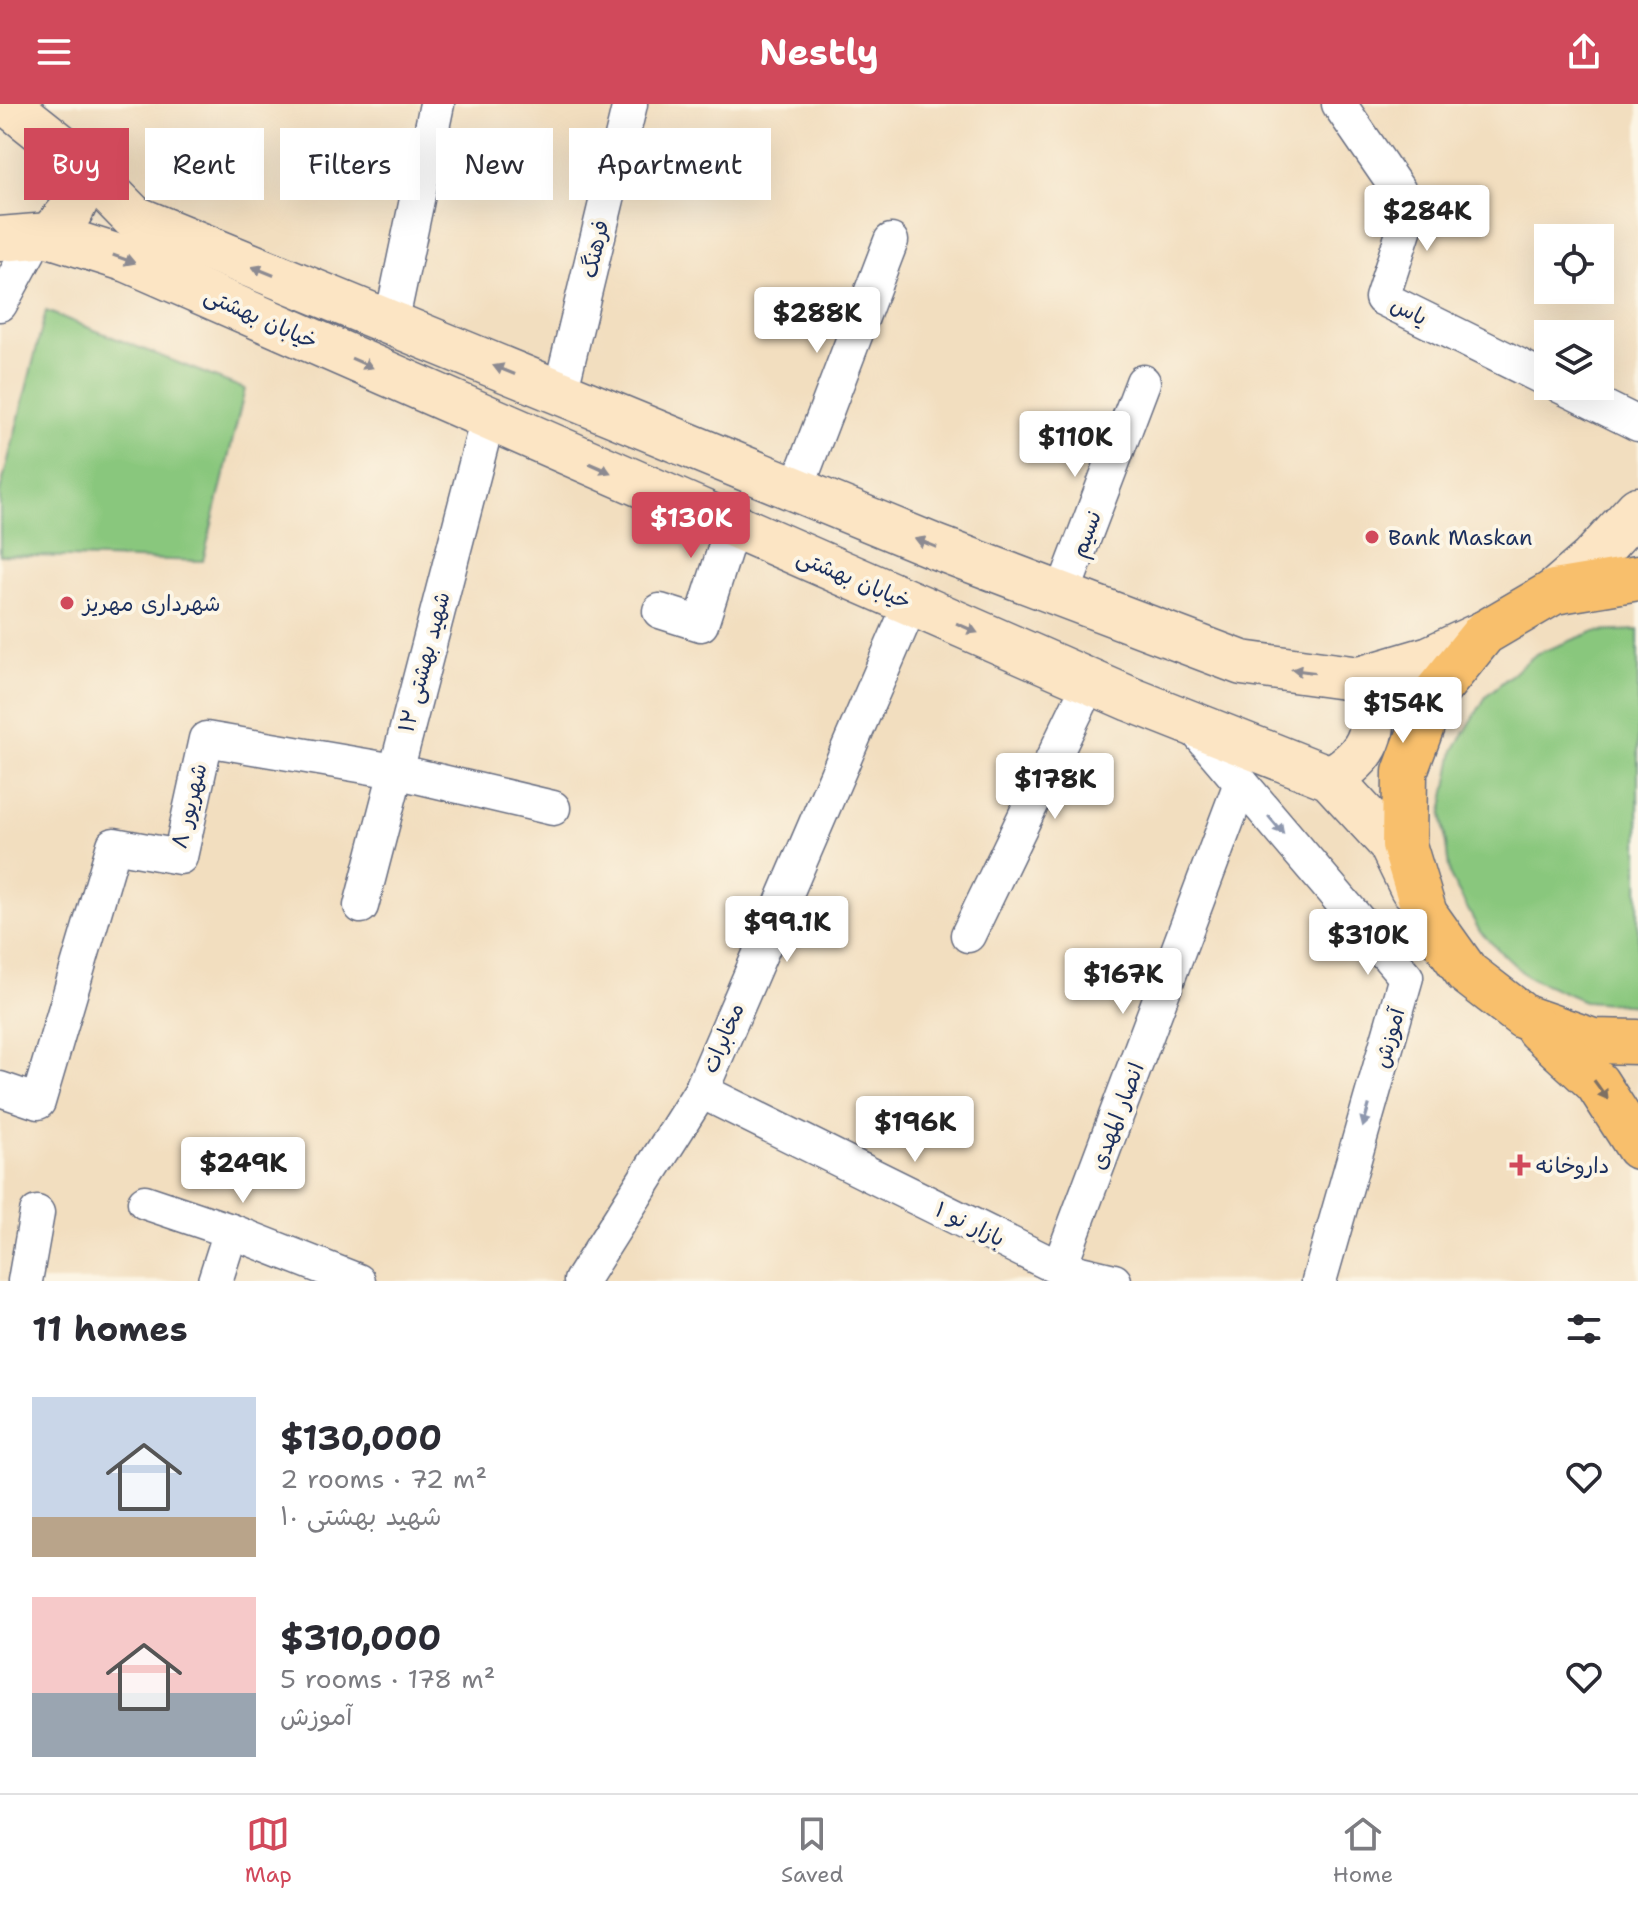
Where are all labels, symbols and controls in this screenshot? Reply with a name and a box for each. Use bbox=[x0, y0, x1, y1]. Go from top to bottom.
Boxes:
text: Nestly bbox=[759, 28, 879, 77]
icon: menu bbox=[32, 30, 76, 74]
icon: share bbox=[1562, 30, 1606, 74]
chip: Buy bbox=[24, 128, 129, 200]
chip: Rent bbox=[145, 128, 264, 200]
chip: Filters bbox=[280, 128, 420, 200]
chip: New bbox=[436, 128, 553, 200]
chip: Apartment bbox=[569, 128, 771, 200]
pin: $284K bbox=[1371, 185, 1483, 253]
text: $284K bbox=[1382, 193, 1472, 228]
street label: فرهنگ bbox=[574, 217, 616, 281]
map controls bbox=[1534, 224, 1614, 400]
button: locate bbox=[1534, 224, 1614, 304]
one-way arrow bbox=[112, 254, 136, 266]
one-way arrow bbox=[252, 264, 275, 277]
street label: خیابان بهشتی bbox=[200, 280, 322, 356]
pin: $288K bbox=[761, 287, 873, 355]
street label: یاس bbox=[1386, 290, 1432, 332]
text: $288K bbox=[772, 295, 862, 330]
button: layers bbox=[1534, 320, 1614, 400]
one-way arrow bbox=[350, 356, 374, 369]
one-way arrow bbox=[492, 363, 516, 376]
pin: $110K bbox=[1019, 411, 1131, 479]
text: $110K bbox=[1037, 419, 1113, 454]
one-way arrow bbox=[588, 461, 612, 474]
pin: $130K bbox=[635, 492, 747, 560]
text: $130K bbox=[650, 500, 732, 535]
street label: نسیم bbox=[1064, 506, 1110, 562]
place label: Bank Maskan bbox=[1388, 523, 1532, 552]
marker: Bank Maskan bbox=[1363, 528, 1381, 546]
one-way arrow bbox=[914, 537, 938, 550]
street label: خیابان بهشتی bbox=[793, 542, 915, 616]
street label: شهید بهشتی ۱۲ bbox=[391, 588, 457, 736]
place label: شهرداری مهریز bbox=[81, 589, 221, 618]
marker: شهرداری مهریز bbox=[58, 594, 76, 612]
one-way arrow bbox=[955, 621, 978, 634]
one-way arrow bbox=[1290, 664, 1315, 677]
pin: $154K bbox=[1347, 677, 1459, 745]
text: $154K bbox=[1363, 685, 1443, 720]
pin: $178K bbox=[999, 753, 1111, 821]
street label: ۸ شهریور bbox=[164, 760, 214, 852]
text: $178K bbox=[1014, 761, 1096, 796]
one-way arrow bbox=[1267, 815, 1285, 835]
pin: $99.1K bbox=[722, 896, 852, 964]
text: $99.1K bbox=[743, 904, 831, 939]
pin: $310K bbox=[1312, 909, 1424, 977]
text: $310K bbox=[1327, 917, 1409, 952]
pin: $167K bbox=[1067, 948, 1179, 1016]
text: $167K bbox=[1083, 956, 1163, 991]
street label: مخابرات bbox=[695, 998, 751, 1078]
street label: آموزش bbox=[1367, 1003, 1412, 1071]
street label: انصار المهدی bbox=[1083, 1058, 1151, 1174]
one-way arrow bbox=[1593, 1079, 1609, 1101]
pin: $196K bbox=[859, 1096, 971, 1164]
text: $196K bbox=[874, 1104, 956, 1139]
one-way arrow bbox=[1359, 1104, 1372, 1128]
pin: $249K bbox=[187, 1137, 299, 1205]
text: $249K bbox=[199, 1145, 287, 1180]
place label: داروخانه bbox=[1536, 1151, 1609, 1180]
marker: داروخانه bbox=[1511, 1156, 1529, 1174]
street label: بازار نو ۱ bbox=[930, 1195, 1010, 1253]
text: 11 homes bbox=[32, 1306, 188, 1352]
icon: filters bbox=[1562, 1307, 1606, 1351]
text: $130,000 bbox=[280, 1415, 442, 1461]
icon: home bbox=[96, 1429, 192, 1525]
icon: heart bbox=[1562, 1455, 1606, 1499]
text: 2 rooms · 72 m² bbox=[280, 1461, 487, 1496]
text: شهید بهشتی ۱۰ bbox=[280, 1498, 442, 1533]
text: $310,000 bbox=[280, 1615, 441, 1661]
icon: home bbox=[96, 1629, 192, 1725]
icon: heart bbox=[1562, 1655, 1606, 1699]
text: 5 rooms · 178 m² bbox=[280, 1661, 496, 1696]
text: آموزش bbox=[280, 1698, 353, 1733]
tab: Map bbox=[245, 1812, 292, 1889]
tab: Saved bbox=[781, 1812, 844, 1889]
tab: Home bbox=[1333, 1812, 1393, 1889]

